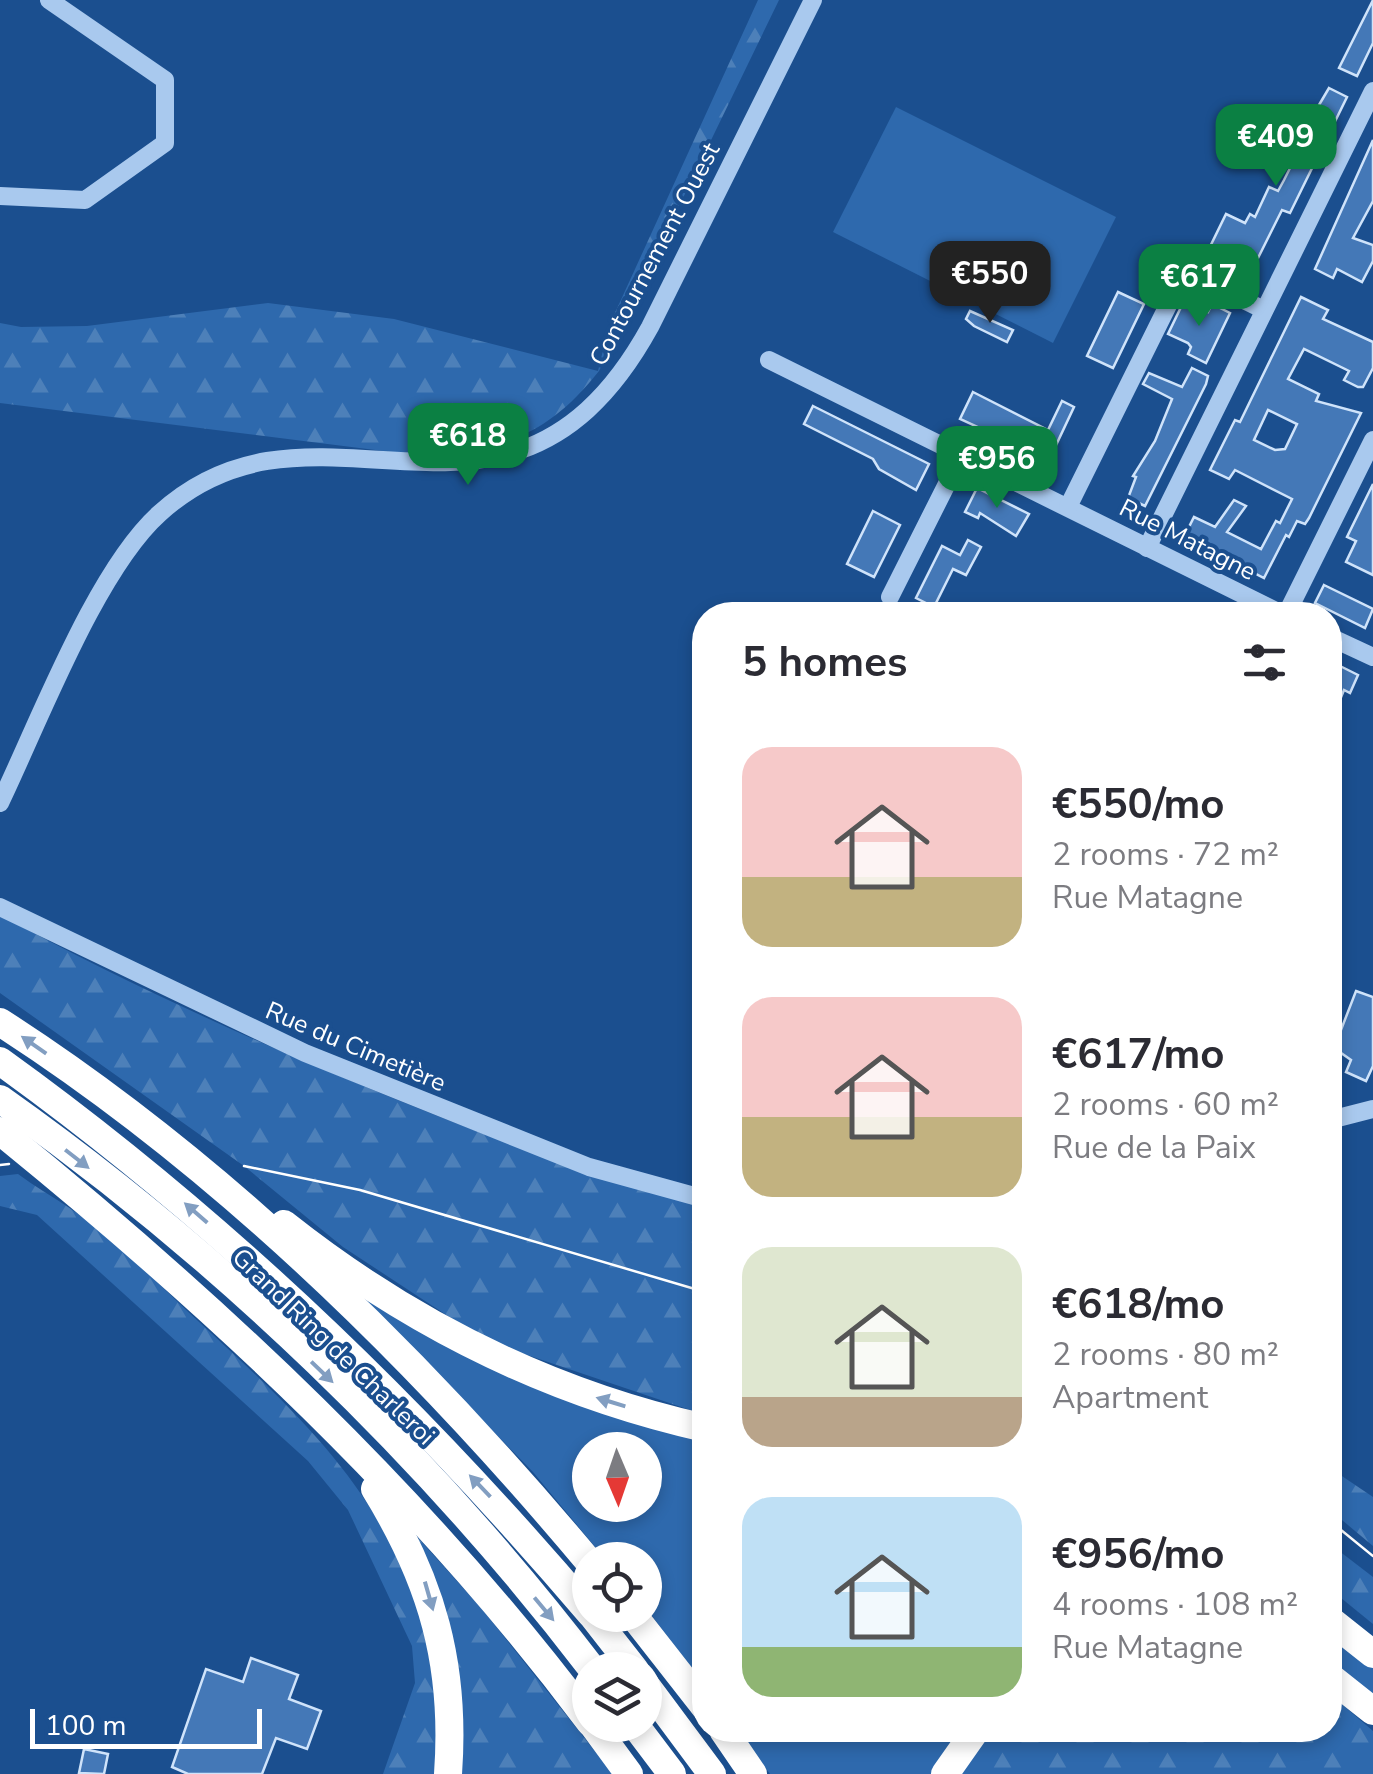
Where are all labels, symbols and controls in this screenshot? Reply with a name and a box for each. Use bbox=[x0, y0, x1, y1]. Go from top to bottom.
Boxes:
pin: €409 bbox=[1217, 104, 1335, 189]
text: €409 bbox=[1238, 115, 1314, 158]
street label: Contournement Ouest bbox=[582, 137, 728, 372]
pin: €550 bbox=[931, 241, 1049, 326]
pin: €617 bbox=[1140, 244, 1258, 329]
text: €550 bbox=[952, 252, 1028, 295]
text: €617 bbox=[1161, 255, 1237, 298]
pin: €618 bbox=[409, 403, 527, 488]
text: €618 bbox=[430, 414, 506, 457]
pin: €956 bbox=[938, 426, 1056, 511]
text: €956 bbox=[959, 437, 1035, 480]
street label: Rue Matagne bbox=[1113, 491, 1262, 589]
text: 5 homes bbox=[742, 634, 907, 691]
icon: filters bbox=[1237, 635, 1292, 690]
text: €550/mo bbox=[1052, 776, 1224, 833]
icon: home bbox=[822, 787, 942, 907]
text: 2 rooms · 72 m² bbox=[1052, 833, 1279, 876]
text: Rue Matagne bbox=[1052, 876, 1243, 919]
street label: Rue du Cimetière bbox=[260, 994, 451, 1100]
text: €617/mo bbox=[1052, 1026, 1224, 1083]
one-way arrow bbox=[20, 1036, 47, 1055]
icon: home bbox=[822, 1037, 942, 1157]
text: 2 rooms · 60 m² bbox=[1052, 1083, 1279, 1126]
text: Rue de la Paix bbox=[1052, 1126, 1256, 1169]
one-way arrow bbox=[64, 1148, 90, 1169]
one-way arrow bbox=[183, 1203, 208, 1224]
street label: Grand Ring de Charleroi bbox=[224, 1241, 442, 1453]
text: €618/mo bbox=[1052, 1276, 1224, 1333]
icon: home bbox=[822, 1287, 942, 1407]
text: 2 rooms · 80 m² bbox=[1052, 1333, 1279, 1376]
one-way arrow bbox=[310, 1360, 334, 1383]
text: Apartment bbox=[1052, 1376, 1208, 1419]
one-way arrow bbox=[596, 1393, 626, 1408]
north arrow bbox=[572, 1432, 662, 1522]
map controls bbox=[572, 1432, 662, 1742]
one-way arrow bbox=[469, 1475, 493, 1499]
text: €956/mo bbox=[1052, 1526, 1224, 1583]
icon: home bbox=[822, 1537, 942, 1657]
button: locate bbox=[572, 1542, 662, 1632]
one-way arrow bbox=[422, 1581, 437, 1612]
text: 4 rooms · 108 m² bbox=[1052, 1583, 1298, 1626]
one-way arrow bbox=[533, 1597, 554, 1622]
text: Rue Matagne bbox=[1052, 1626, 1243, 1669]
button: layers bbox=[572, 1652, 662, 1742]
scale bar bbox=[30, 1704, 262, 1748]
text: 100 m bbox=[45, 1707, 127, 1745]

